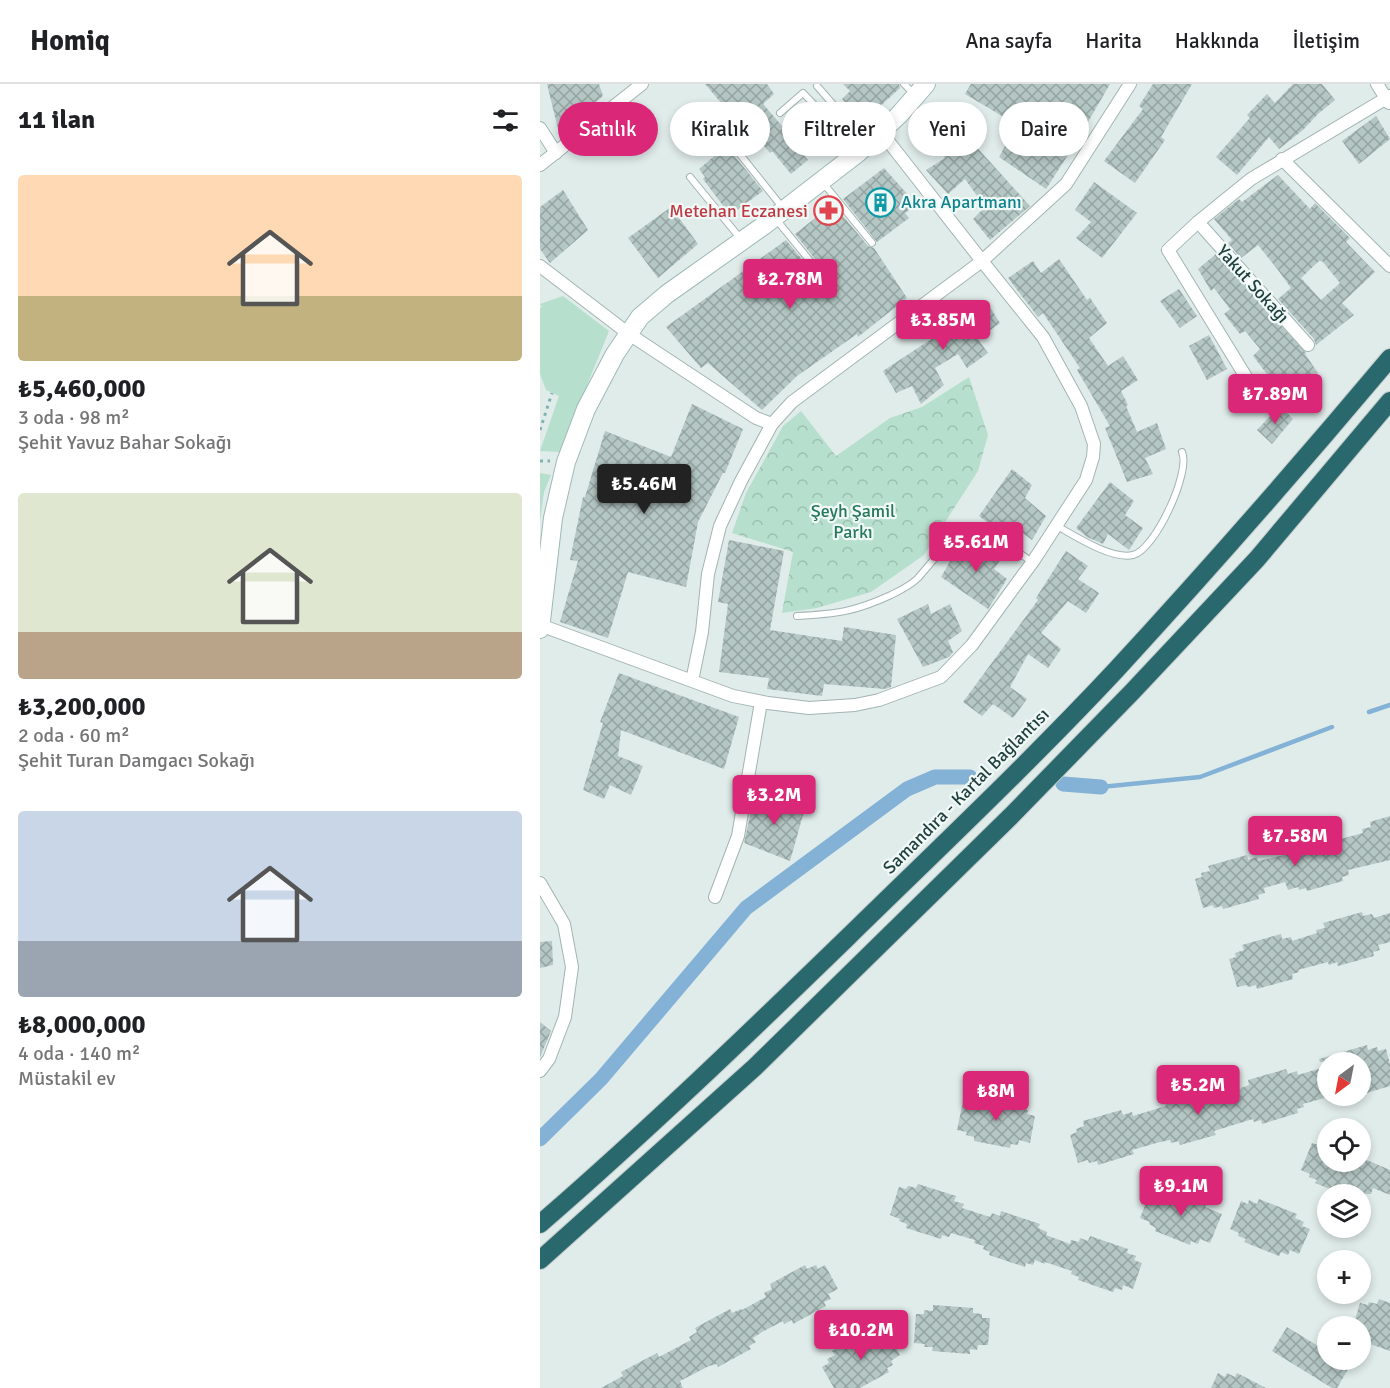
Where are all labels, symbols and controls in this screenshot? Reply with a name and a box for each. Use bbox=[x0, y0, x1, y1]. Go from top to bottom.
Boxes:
text: Homiq bbox=[30, 24, 110, 58]
text: Ana sayfa bbox=[965, 28, 1052, 54]
text: Harita bbox=[1085, 28, 1142, 54]
text: Hakkında bbox=[1175, 28, 1260, 54]
text: İletişim bbox=[1293, 28, 1360, 54]
chip: Satılık bbox=[558, 102, 658, 156]
chip: Kiralık bbox=[670, 102, 770, 156]
chip: Filtreler bbox=[782, 102, 896, 156]
chip: Yeni bbox=[908, 102, 987, 156]
chip: Daire bbox=[999, 102, 1089, 156]
text: 11 ilan bbox=[18, 104, 95, 136]
icon: filters bbox=[489, 104, 522, 137]
building icon: Akra Apartmanı bbox=[864, 186, 896, 218]
place label: Akra Apartmanı bbox=[901, 191, 1022, 213]
pharmacy icon: Metehan Eczanesi bbox=[813, 195, 845, 227]
place label: Metehan Eczanesi bbox=[669, 200, 808, 222]
icon: home bbox=[216, 214, 324, 322]
street label: Yakut Sokağı bbox=[1212, 240, 1294, 328]
pin: ₺2.78M bbox=[741, 259, 839, 310]
text: ₺2.78M bbox=[757, 266, 823, 291]
pin: ₺3.85M bbox=[894, 300, 992, 351]
text: ₺3.85M bbox=[910, 307, 976, 332]
text: ₺5,460,000 bbox=[18, 373, 146, 405]
pin: ₺7.89M bbox=[1226, 374, 1324, 425]
text: ₺7.89M bbox=[1242, 381, 1308, 406]
text: 3 oda · 98 m² bbox=[18, 405, 130, 430]
text: Şehit Yavuz Bahar Sokağı bbox=[18, 430, 232, 455]
pin: ₺5.46M bbox=[595, 464, 693, 515]
text: ₺5.46M bbox=[611, 471, 677, 496]
park label: Şeyh Şamil Parkı bbox=[811, 500, 895, 543]
pin: ₺5.61M bbox=[927, 522, 1025, 573]
text: ₺5.61M bbox=[943, 529, 1009, 554]
icon: home bbox=[216, 532, 324, 640]
text: ₺3,200,000 bbox=[18, 691, 146, 723]
street label: Samandıra - Kartal Bağlantısı bbox=[878, 703, 1054, 879]
text: 2 oda · 60 m² bbox=[18, 723, 130, 748]
text: Şehit Turan Damgacı Sokağı bbox=[18, 748, 255, 773]
pin: ₺3.2M bbox=[732, 775, 816, 826]
text: ₺3.2M bbox=[747, 782, 801, 807]
pin: ₺7.58M bbox=[1246, 816, 1344, 867]
text: ₺7.58M bbox=[1262, 823, 1328, 848]
icon: home bbox=[216, 850, 324, 958]
text: ₺8,000,000 bbox=[18, 1009, 146, 1041]
text: 4 oda · 140 m² bbox=[18, 1041, 140, 1066]
north arrow bbox=[1317, 1052, 1371, 1106]
map controls bbox=[1317, 1052, 1371, 1370]
pin: ₺5.2M bbox=[1156, 1065, 1240, 1116]
text: Müstakil ev bbox=[18, 1066, 115, 1091]
pin: ₺8M bbox=[967, 1071, 1025, 1122]
text: ₺5.2M bbox=[1171, 1072, 1225, 1097]
text: ₺8M bbox=[977, 1078, 1015, 1103]
button: locate bbox=[1317, 1118, 1371, 1172]
pin: ₺9.1M bbox=[1139, 1166, 1223, 1217]
text: ₺9.1M bbox=[1154, 1173, 1208, 1198]
button: layers bbox=[1317, 1184, 1371, 1238]
button: + bbox=[1317, 1250, 1371, 1304]
pin: ₺10.2M bbox=[812, 1310, 910, 1361]
button: − bbox=[1317, 1316, 1371, 1370]
text: ₺10.2M bbox=[828, 1317, 894, 1342]

